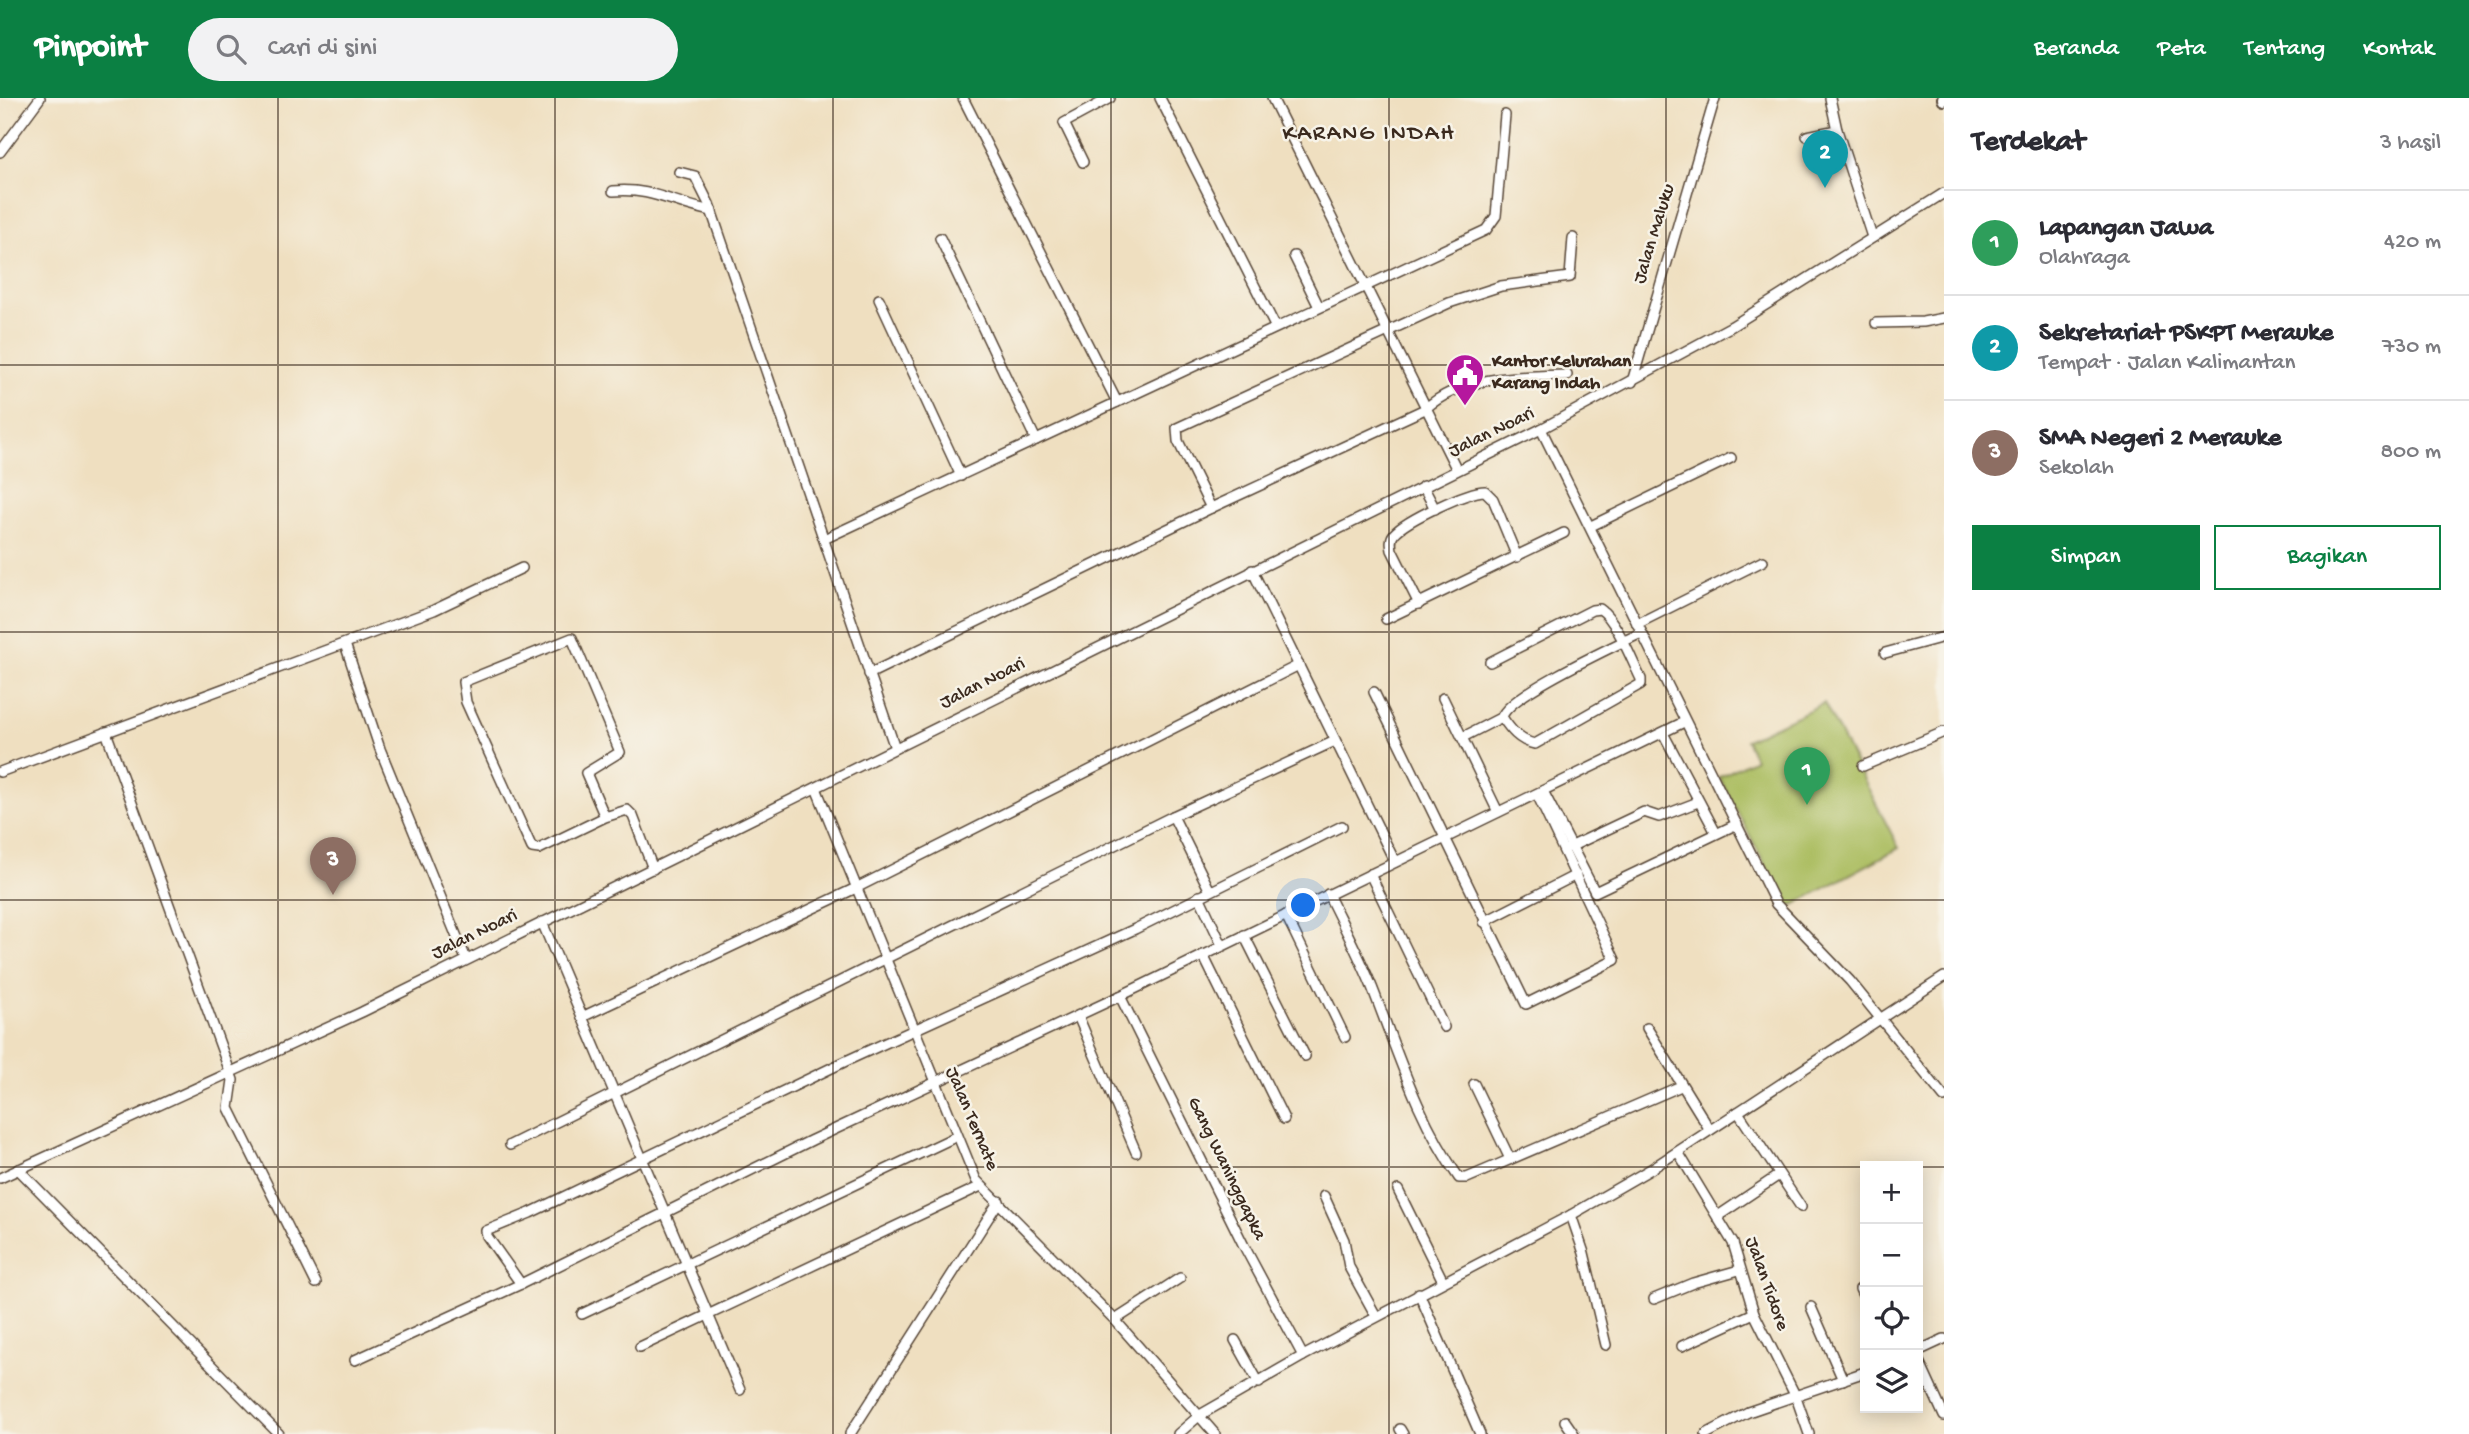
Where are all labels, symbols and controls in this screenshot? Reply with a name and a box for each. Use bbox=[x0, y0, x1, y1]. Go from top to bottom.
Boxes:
search box bbox=[188, 18, 678, 81]
text: Pinpoint bbox=[35, 30, 146, 68]
icon: search bbox=[212, 30, 250, 68]
text: Cari di sini bbox=[268, 34, 377, 65]
text: Beranda bbox=[2034, 35, 2119, 64]
text: Peta bbox=[2157, 35, 2206, 64]
text: Tentang bbox=[2244, 35, 2325, 64]
text: Kontak bbox=[2363, 35, 2434, 64]
district label: KARANG INDAH bbox=[1282, 121, 1456, 148]
text: Terdekat bbox=[1972, 126, 2085, 161]
pin: 2 bbox=[1802, 130, 1848, 188]
text: 3 hasil bbox=[2380, 130, 2441, 157]
street label: Jalan Maluku bbox=[1629, 181, 1681, 287]
text: Lapangan Jawa bbox=[2039, 214, 2213, 245]
text: 1 bbox=[1990, 229, 2000, 256]
text: 420 m bbox=[2384, 229, 2441, 256]
text: Olahraga bbox=[2039, 245, 2130, 272]
text: Sekretariat PSKPT Merauke bbox=[2039, 319, 2333, 350]
text: 2 bbox=[1989, 334, 2001, 361]
text: 730 m bbox=[2382, 334, 2441, 361]
text: Tempat · Jalan Kalimantan bbox=[2039, 350, 2295, 377]
place label: Kantor Kelurahan Karang Indah bbox=[1491, 351, 1632, 396]
public building icon: Kantor Kelurahan Karang Indah bbox=[1444, 352, 1486, 407]
street label: Jalan Noari bbox=[1445, 402, 1539, 464]
text: SMA Negeri 2 Merauke bbox=[2039, 424, 2281, 455]
text: 3 bbox=[1989, 439, 2001, 466]
text: 800 m bbox=[2381, 439, 2441, 466]
text: Sekolah bbox=[2039, 455, 2114, 482]
button: Simpan bbox=[1972, 525, 2200, 590]
button: Bagikan bbox=[2214, 525, 2441, 590]
street label: Jalan Noari bbox=[937, 653, 1029, 715]
pin: 1 bbox=[1784, 747, 1830, 805]
pin: 3 bbox=[310, 837, 356, 895]
your location bbox=[1286, 888, 1320, 922]
street label: Jalan Noari bbox=[428, 904, 522, 966]
street label: Jalan Ternate bbox=[939, 1064, 1003, 1174]
street label: Gang Waninggapka bbox=[1181, 1094, 1271, 1246]
map controls bbox=[1860, 1161, 1923, 1413]
button: + bbox=[1860, 1161, 1923, 1224]
button: − bbox=[1860, 1224, 1923, 1287]
street label: Jalan Tidore bbox=[1738, 1234, 1794, 1334]
button: locate bbox=[1860, 1287, 1923, 1350]
button: layers bbox=[1860, 1350, 1923, 1413]

